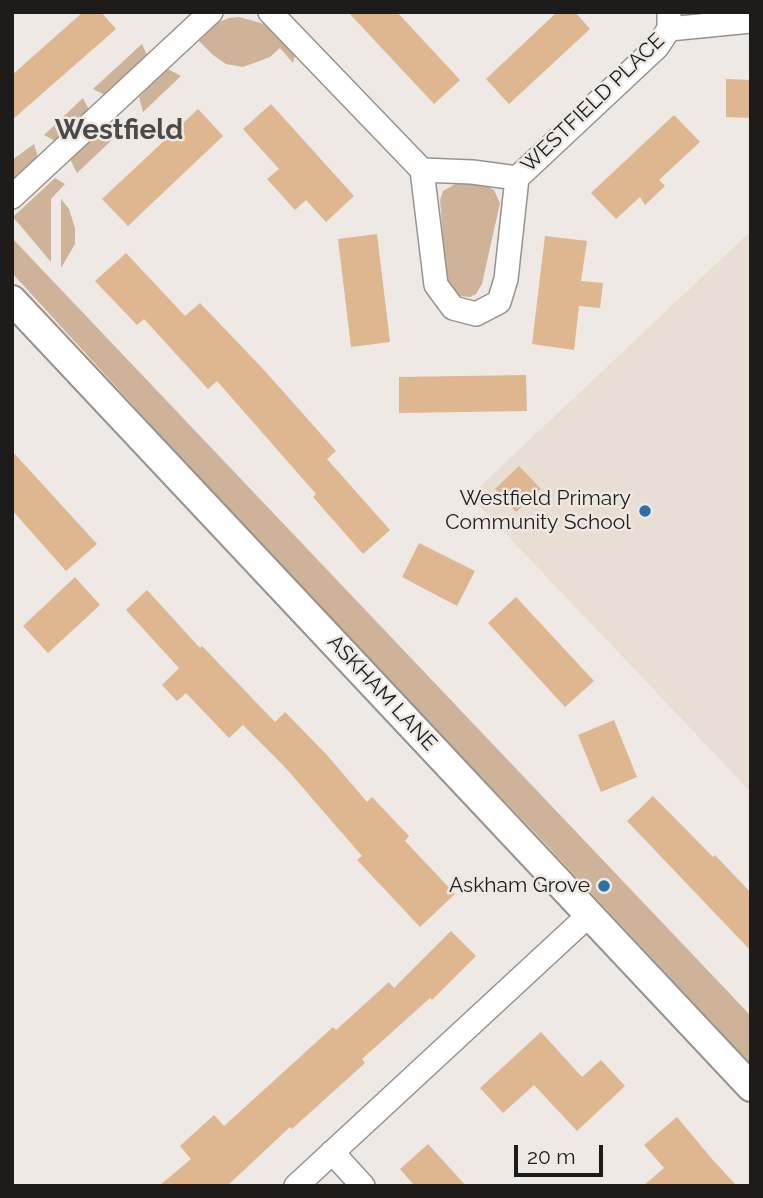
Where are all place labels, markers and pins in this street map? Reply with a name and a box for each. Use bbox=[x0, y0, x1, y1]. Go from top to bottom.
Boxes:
place label: Westfield Primary Community School bbox=[445, 486, 631, 536]
marker: Westfield Primary Community School bbox=[637, 503, 653, 519]
place label: Askham Grove bbox=[449, 873, 590, 899]
marker: Askham Grove bbox=[596, 878, 612, 894]

